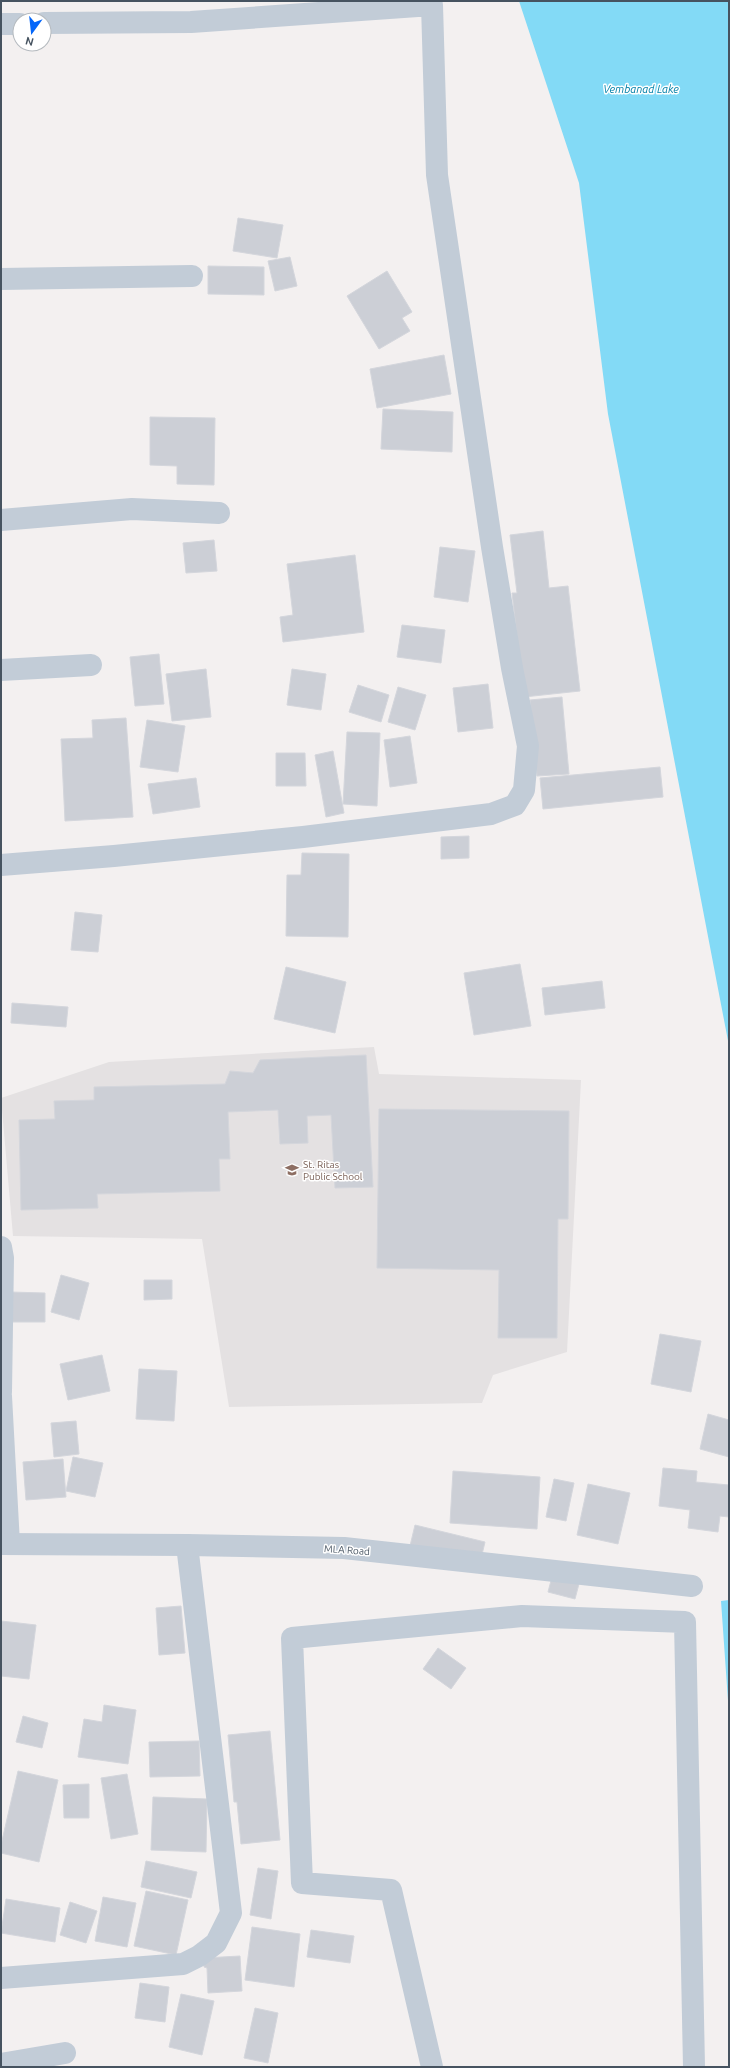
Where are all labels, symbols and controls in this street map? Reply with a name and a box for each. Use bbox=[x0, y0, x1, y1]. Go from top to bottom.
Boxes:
north arrow bbox=[12, 12, 52, 52]
text: N bbox=[24, 35, 35, 49]
water label: Vembanad Lake bbox=[603, 83, 679, 95]
place label: St. Ritas Public School bbox=[303, 1159, 363, 1182]
school or university icon: St. Ritas Public School bbox=[284, 1162, 300, 1178]
street label: MLA Road bbox=[324, 1543, 370, 1557]

